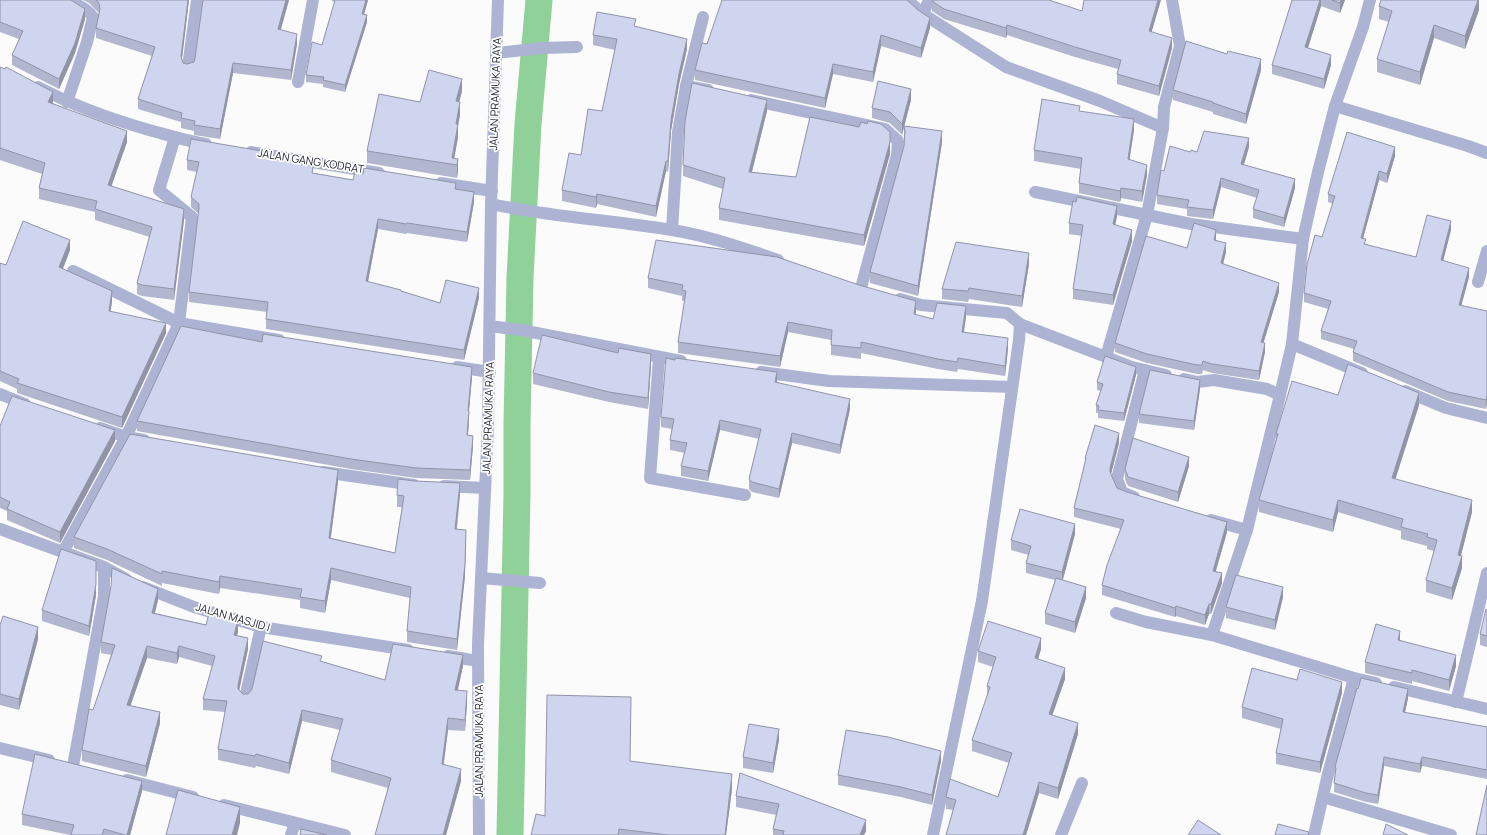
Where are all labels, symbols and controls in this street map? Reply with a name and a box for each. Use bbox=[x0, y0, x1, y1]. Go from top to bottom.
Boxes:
street label: JALAN PRAMUKA RAYA bbox=[485, 37, 504, 151]
street label: JALAN GANG KODRAT bbox=[257, 145, 366, 176]
street label: JALAN PRAMUKA RAYA bbox=[478, 361, 497, 475]
street label: JALAN MASJID I bbox=[194, 599, 272, 634]
street label: JALAN PRAMUKA RAYA bbox=[471, 685, 486, 797]

